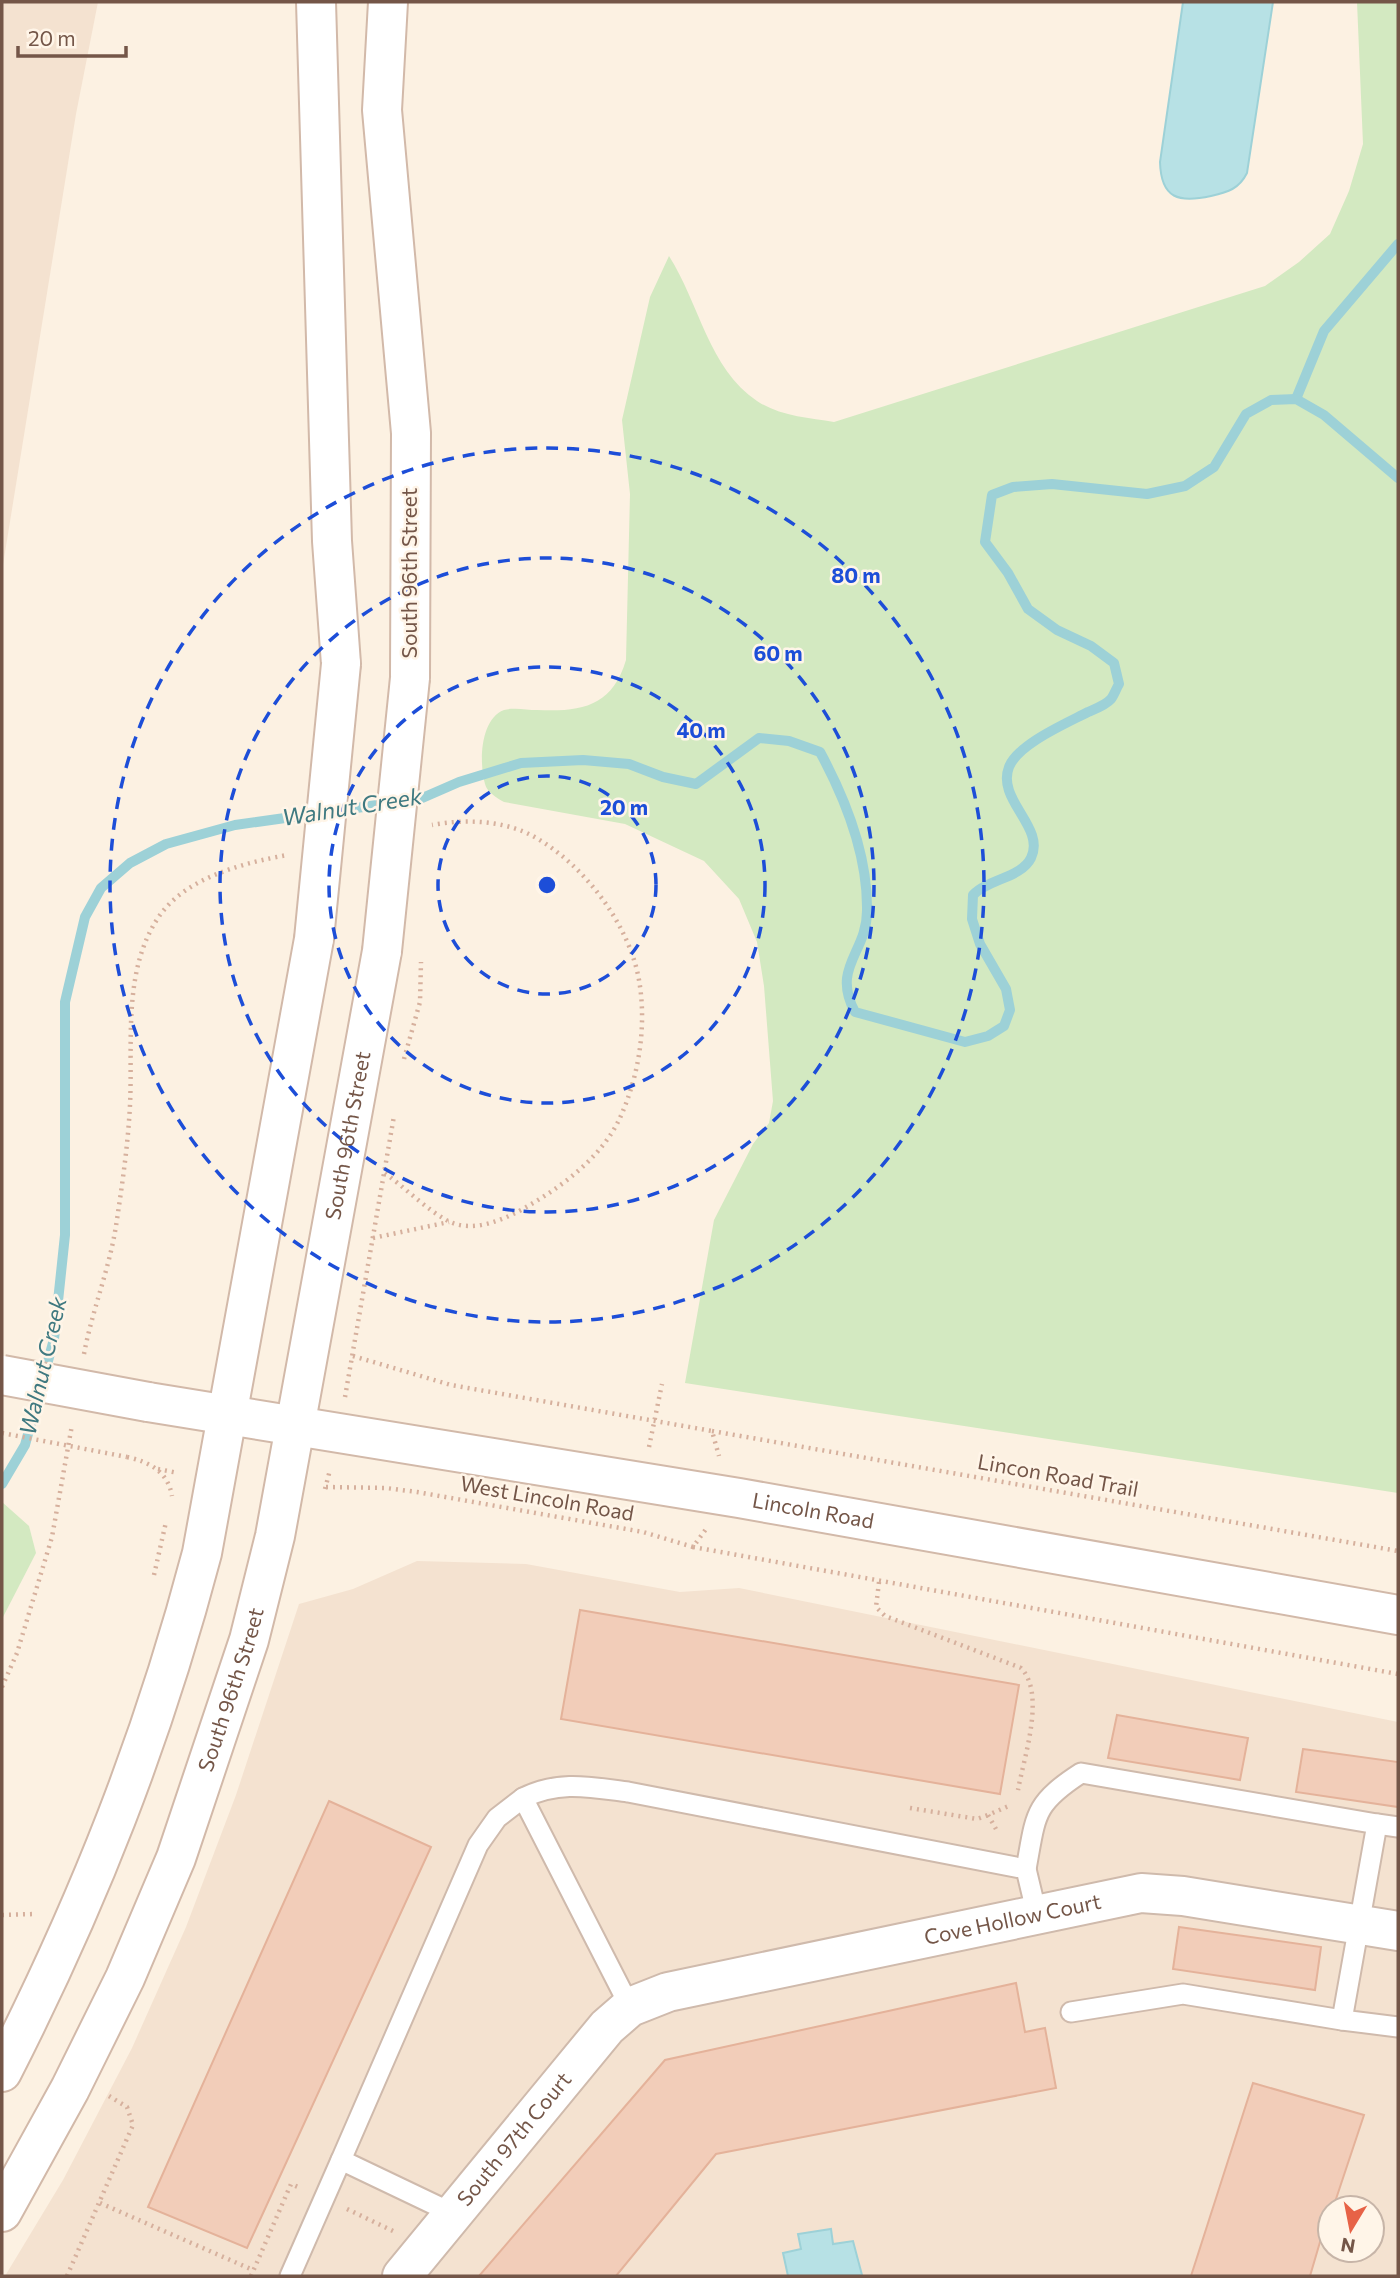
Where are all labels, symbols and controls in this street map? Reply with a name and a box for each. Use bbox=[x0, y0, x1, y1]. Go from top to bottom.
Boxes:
scale bar bbox=[18, 14, 126, 58]
text: 20 m bbox=[28, 25, 76, 50]
street label: South 96th Street bbox=[396, 488, 421, 658]
text: 80 m bbox=[831, 562, 881, 587]
text: 60 m bbox=[753, 640, 803, 665]
text: 40 m bbox=[676, 717, 726, 742]
water label: Walnut Creek bbox=[280, 781, 424, 831]
text: 20 m bbox=[600, 794, 648, 819]
centre of rings bbox=[535, 873, 559, 897]
street label: South 96th Street bbox=[319, 1049, 374, 1222]
water label: Walnut Creek bbox=[12, 1293, 72, 1438]
street label: Lincon Road Trail bbox=[976, 1448, 1141, 1501]
street label: West Lincoln Road bbox=[458, 1470, 636, 1525]
street label: Lincoln Road bbox=[751, 1487, 876, 1533]
street label: South 96th Street bbox=[192, 1605, 268, 1775]
street label: Cove Hollow Court bbox=[922, 1888, 1103, 1949]
street label: South 97th Court bbox=[451, 2067, 576, 2210]
north arrow bbox=[1316, 2194, 1386, 2264]
text: N bbox=[1339, 2234, 1357, 2259]

